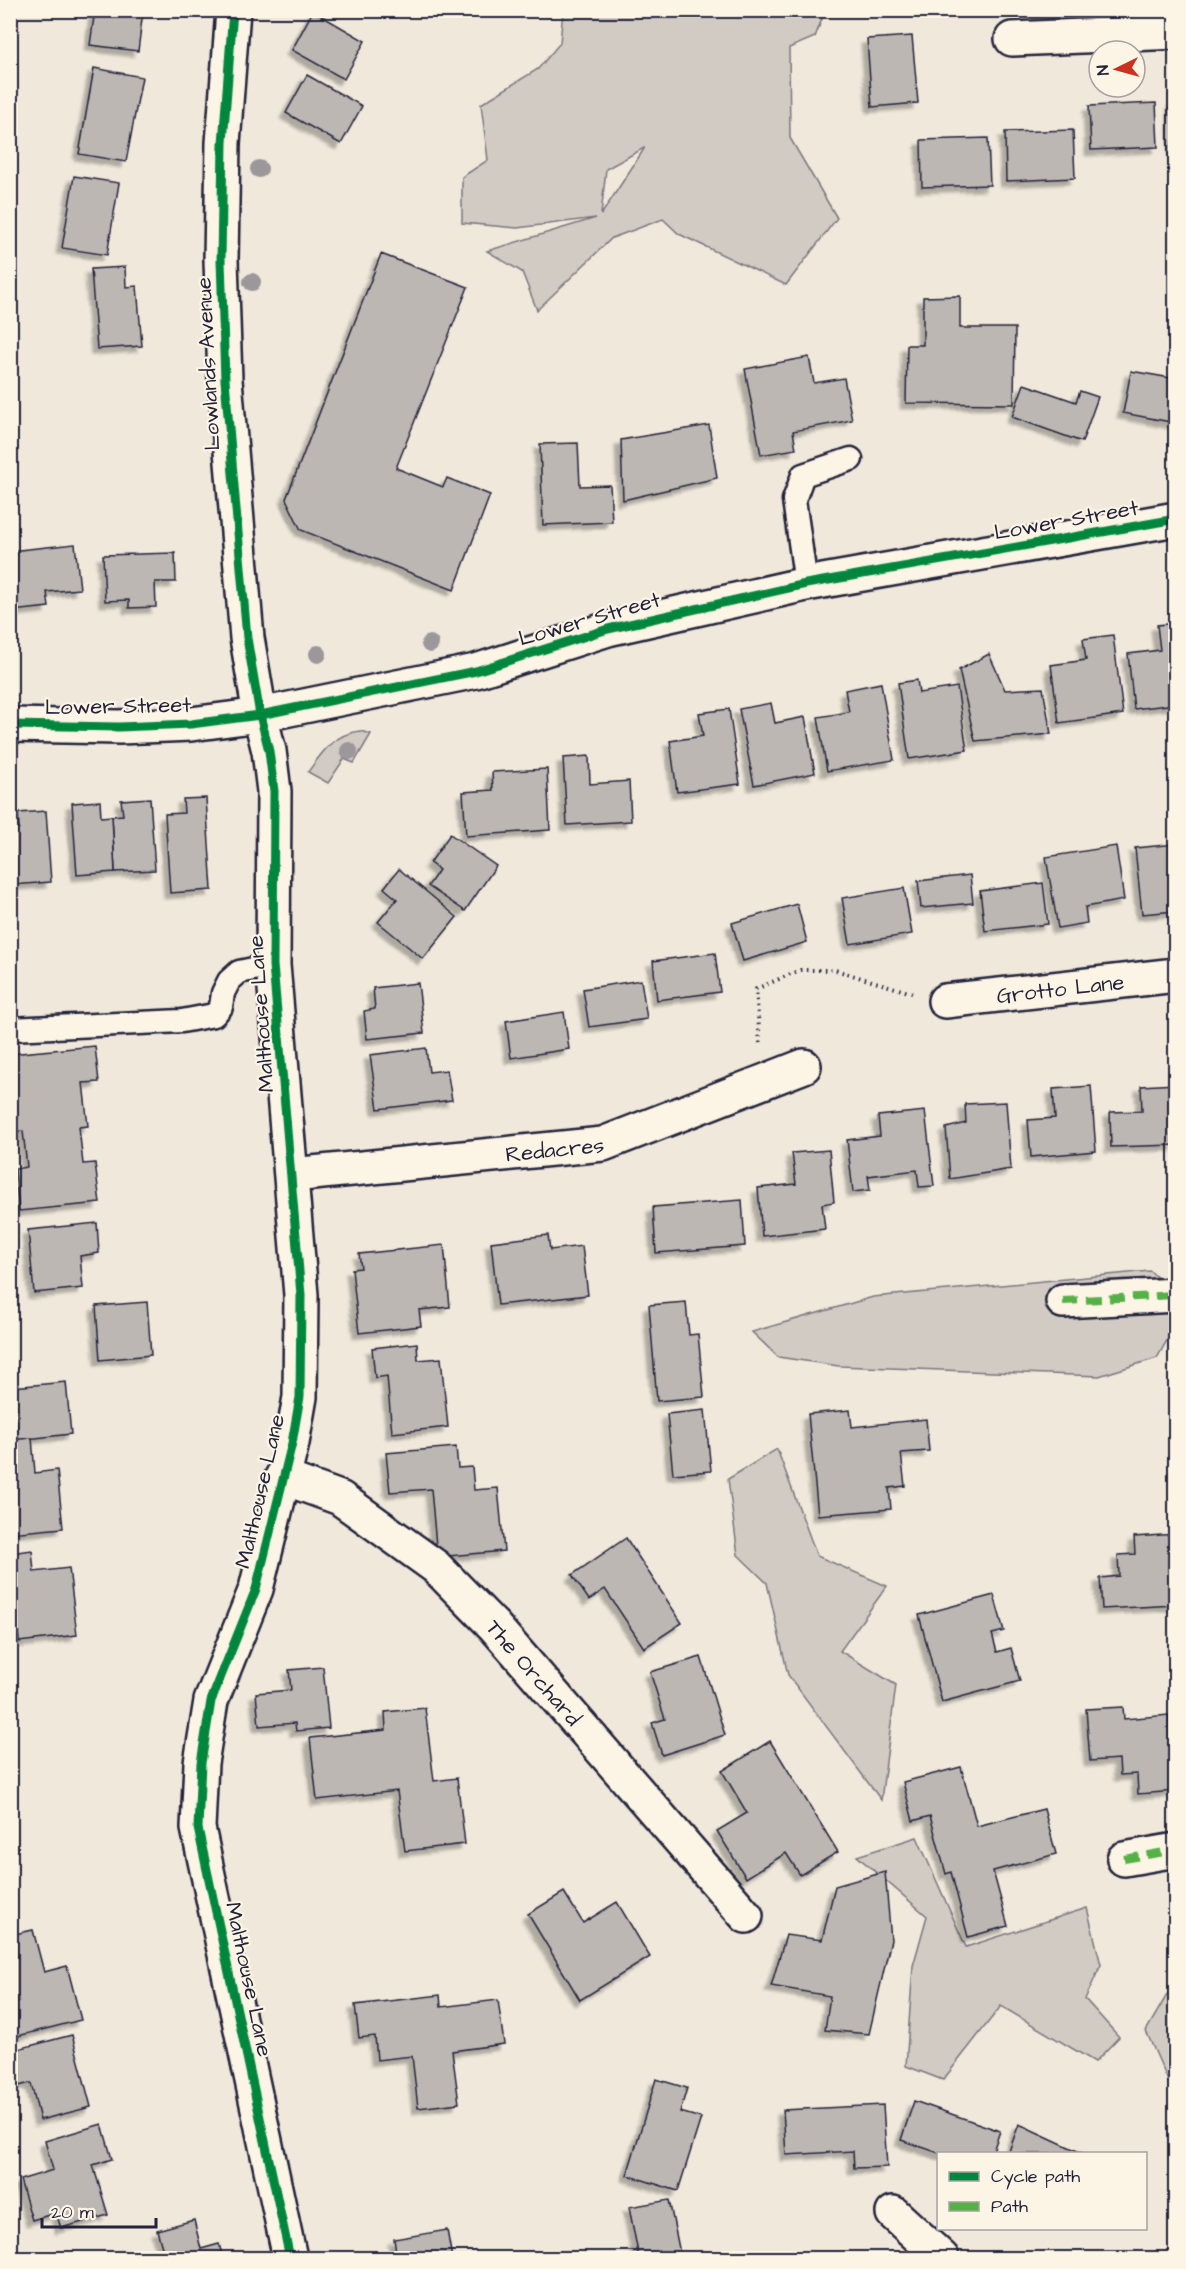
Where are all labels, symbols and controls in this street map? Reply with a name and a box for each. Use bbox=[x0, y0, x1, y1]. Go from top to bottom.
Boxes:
north arrow bbox=[1087, 39, 1147, 99]
text: N bbox=[1092, 64, 1114, 76]
street label: Lowlands Avenue bbox=[188, 276, 229, 451]
street label: Lower Street bbox=[992, 493, 1141, 548]
street label: Lower Street bbox=[515, 584, 664, 654]
street label: Lower Street bbox=[45, 690, 191, 723]
street label: Malthouse Lane bbox=[241, 934, 282, 1093]
street label: Grotto Lane bbox=[995, 967, 1126, 1012]
street label: Redacres bbox=[504, 1130, 606, 1171]
street label: Malthouse Lane bbox=[228, 1411, 293, 1571]
street label: The Orchard bbox=[478, 1613, 588, 1733]
street label: Malthouse Lane bbox=[217, 1899, 280, 2060]
legend bbox=[937, 2152, 1147, 2230]
text: Cycle path bbox=[991, 2164, 1080, 2190]
scale bar bbox=[42, 2191, 156, 2229]
text: Path bbox=[991, 2194, 1028, 2219]
text: 20 m bbox=[51, 2200, 94, 2225]

